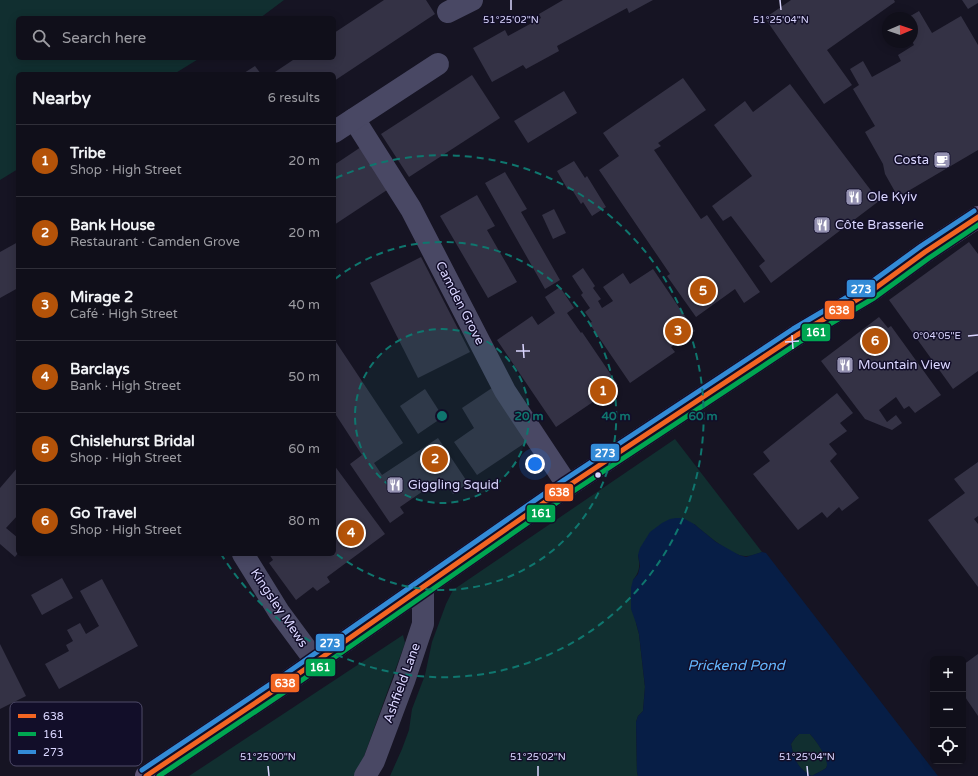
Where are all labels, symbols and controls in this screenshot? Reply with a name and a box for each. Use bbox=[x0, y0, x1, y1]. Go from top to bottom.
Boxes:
north arrow bbox=[882, 12, 918, 48]
text: 51°25'02"N bbox=[483, 14, 539, 26]
text: 51°25'04"N bbox=[753, 14, 809, 26]
search box bbox=[16, 16, 336, 60]
icon: search bbox=[30, 27, 52, 49]
text: Search here bbox=[62, 29, 146, 47]
text: Nearby bbox=[32, 88, 91, 109]
text: 6 results bbox=[268, 90, 320, 106]
text: Tribe bbox=[70, 144, 106, 162]
cafe icon: Costa bbox=[932, 150, 952, 170]
place label: Costa bbox=[894, 152, 929, 168]
text: 1 bbox=[41, 153, 49, 169]
text: 20 m bbox=[288, 153, 320, 169]
text: Shop · High Street bbox=[70, 162, 182, 178]
restaurant icon: Ole Kyiv bbox=[844, 187, 864, 207]
place label: Ole Kyiv bbox=[867, 189, 917, 205]
restaurant icon: Côte Brasserie bbox=[812, 215, 832, 235]
text: Bank House bbox=[70, 216, 155, 234]
place label: Côte Brasserie bbox=[835, 217, 924, 233]
text: 2 bbox=[41, 225, 49, 241]
text: 20 m bbox=[288, 225, 320, 241]
text: Restaurant · Camden Grove bbox=[70, 234, 240, 250]
street label: Camden Grove bbox=[432, 259, 488, 347]
pin: 5 bbox=[690, 276, 716, 306]
line badge: 273 bbox=[846, 279, 876, 298]
text: 273 bbox=[851, 283, 871, 296]
text: Mirage 2 bbox=[70, 288, 134, 306]
text: 3 bbox=[41, 297, 49, 313]
text: 40 m bbox=[288, 297, 320, 313]
line badge: 638 bbox=[824, 300, 855, 320]
text: 638 bbox=[829, 304, 849, 317]
text: Café · High Street bbox=[70, 306, 178, 322]
pin: 3 bbox=[665, 316, 691, 346]
line badge: 161 bbox=[801, 323, 831, 342]
text: 161 bbox=[806, 326, 826, 339]
pin: 6 bbox=[862, 326, 888, 356]
text: 0°04'05"E bbox=[913, 330, 961, 342]
restaurant icon: Mountain View bbox=[835, 355, 855, 375]
place label: Mountain View bbox=[858, 357, 950, 373]
text: Barclays bbox=[70, 360, 130, 378]
text: 4 bbox=[41, 369, 49, 385]
text: 50 m bbox=[288, 369, 320, 385]
pin: 1 bbox=[590, 376, 616, 406]
text: Bank · High Street bbox=[70, 378, 181, 394]
centre of rings bbox=[435, 409, 449, 423]
text: 20 m bbox=[514, 409, 544, 423]
text: 40 m bbox=[601, 409, 631, 423]
text: 60 m bbox=[688, 409, 718, 423]
text: Chislehurst Bridal bbox=[70, 432, 195, 450]
text: 5 bbox=[41, 441, 49, 457]
text: 60 m bbox=[288, 441, 320, 457]
line badge: 273 bbox=[590, 443, 620, 462]
pin: 2 bbox=[422, 444, 448, 474]
text: 273 bbox=[595, 447, 615, 460]
text: Shop · High Street bbox=[70, 450, 182, 466]
your location bbox=[525, 454, 545, 474]
unlabelled marker bbox=[593, 470, 603, 480]
restaurant icon: Giggling Squid bbox=[385, 475, 405, 495]
place label: Giggling Squid bbox=[408, 477, 499, 493]
line badge: 638 bbox=[544, 483, 574, 502]
text: 638 bbox=[549, 486, 569, 499]
text: Go Travel bbox=[70, 504, 137, 522]
line badge: 161 bbox=[526, 504, 556, 523]
text: 161 bbox=[531, 507, 551, 520]
text: 6 bbox=[41, 513, 49, 529]
text: 80 m bbox=[288, 513, 320, 529]
pin: 4 bbox=[338, 518, 364, 548]
text: Shop · High Street bbox=[70, 522, 182, 538]
street label: Kingsley Mews bbox=[247, 566, 311, 650]
line badge: 273 bbox=[315, 633, 345, 652]
text: 273 bbox=[320, 637, 340, 650]
street label: Ashfield Lane bbox=[380, 641, 424, 725]
map controls bbox=[930, 656, 966, 764]
button: + bbox=[930, 656, 966, 692]
water label: Prickend Pond bbox=[687, 657, 787, 674]
line badge: 161 bbox=[305, 658, 336, 677]
text: 161 bbox=[310, 661, 330, 674]
line badge: 638 bbox=[270, 673, 300, 693]
text: 638 bbox=[275, 677, 295, 690]
button: − bbox=[930, 692, 966, 728]
legend bbox=[10, 702, 142, 766]
text: 638 bbox=[43, 710, 64, 723]
text: 161 bbox=[43, 728, 64, 741]
button: locate bbox=[930, 728, 966, 764]
text: 273 bbox=[43, 746, 64, 759]
text: 51°25'00"N bbox=[240, 751, 296, 763]
text: 51°25'02"N bbox=[510, 751, 566, 763]
text: 51°25'04"N bbox=[779, 751, 835, 763]

